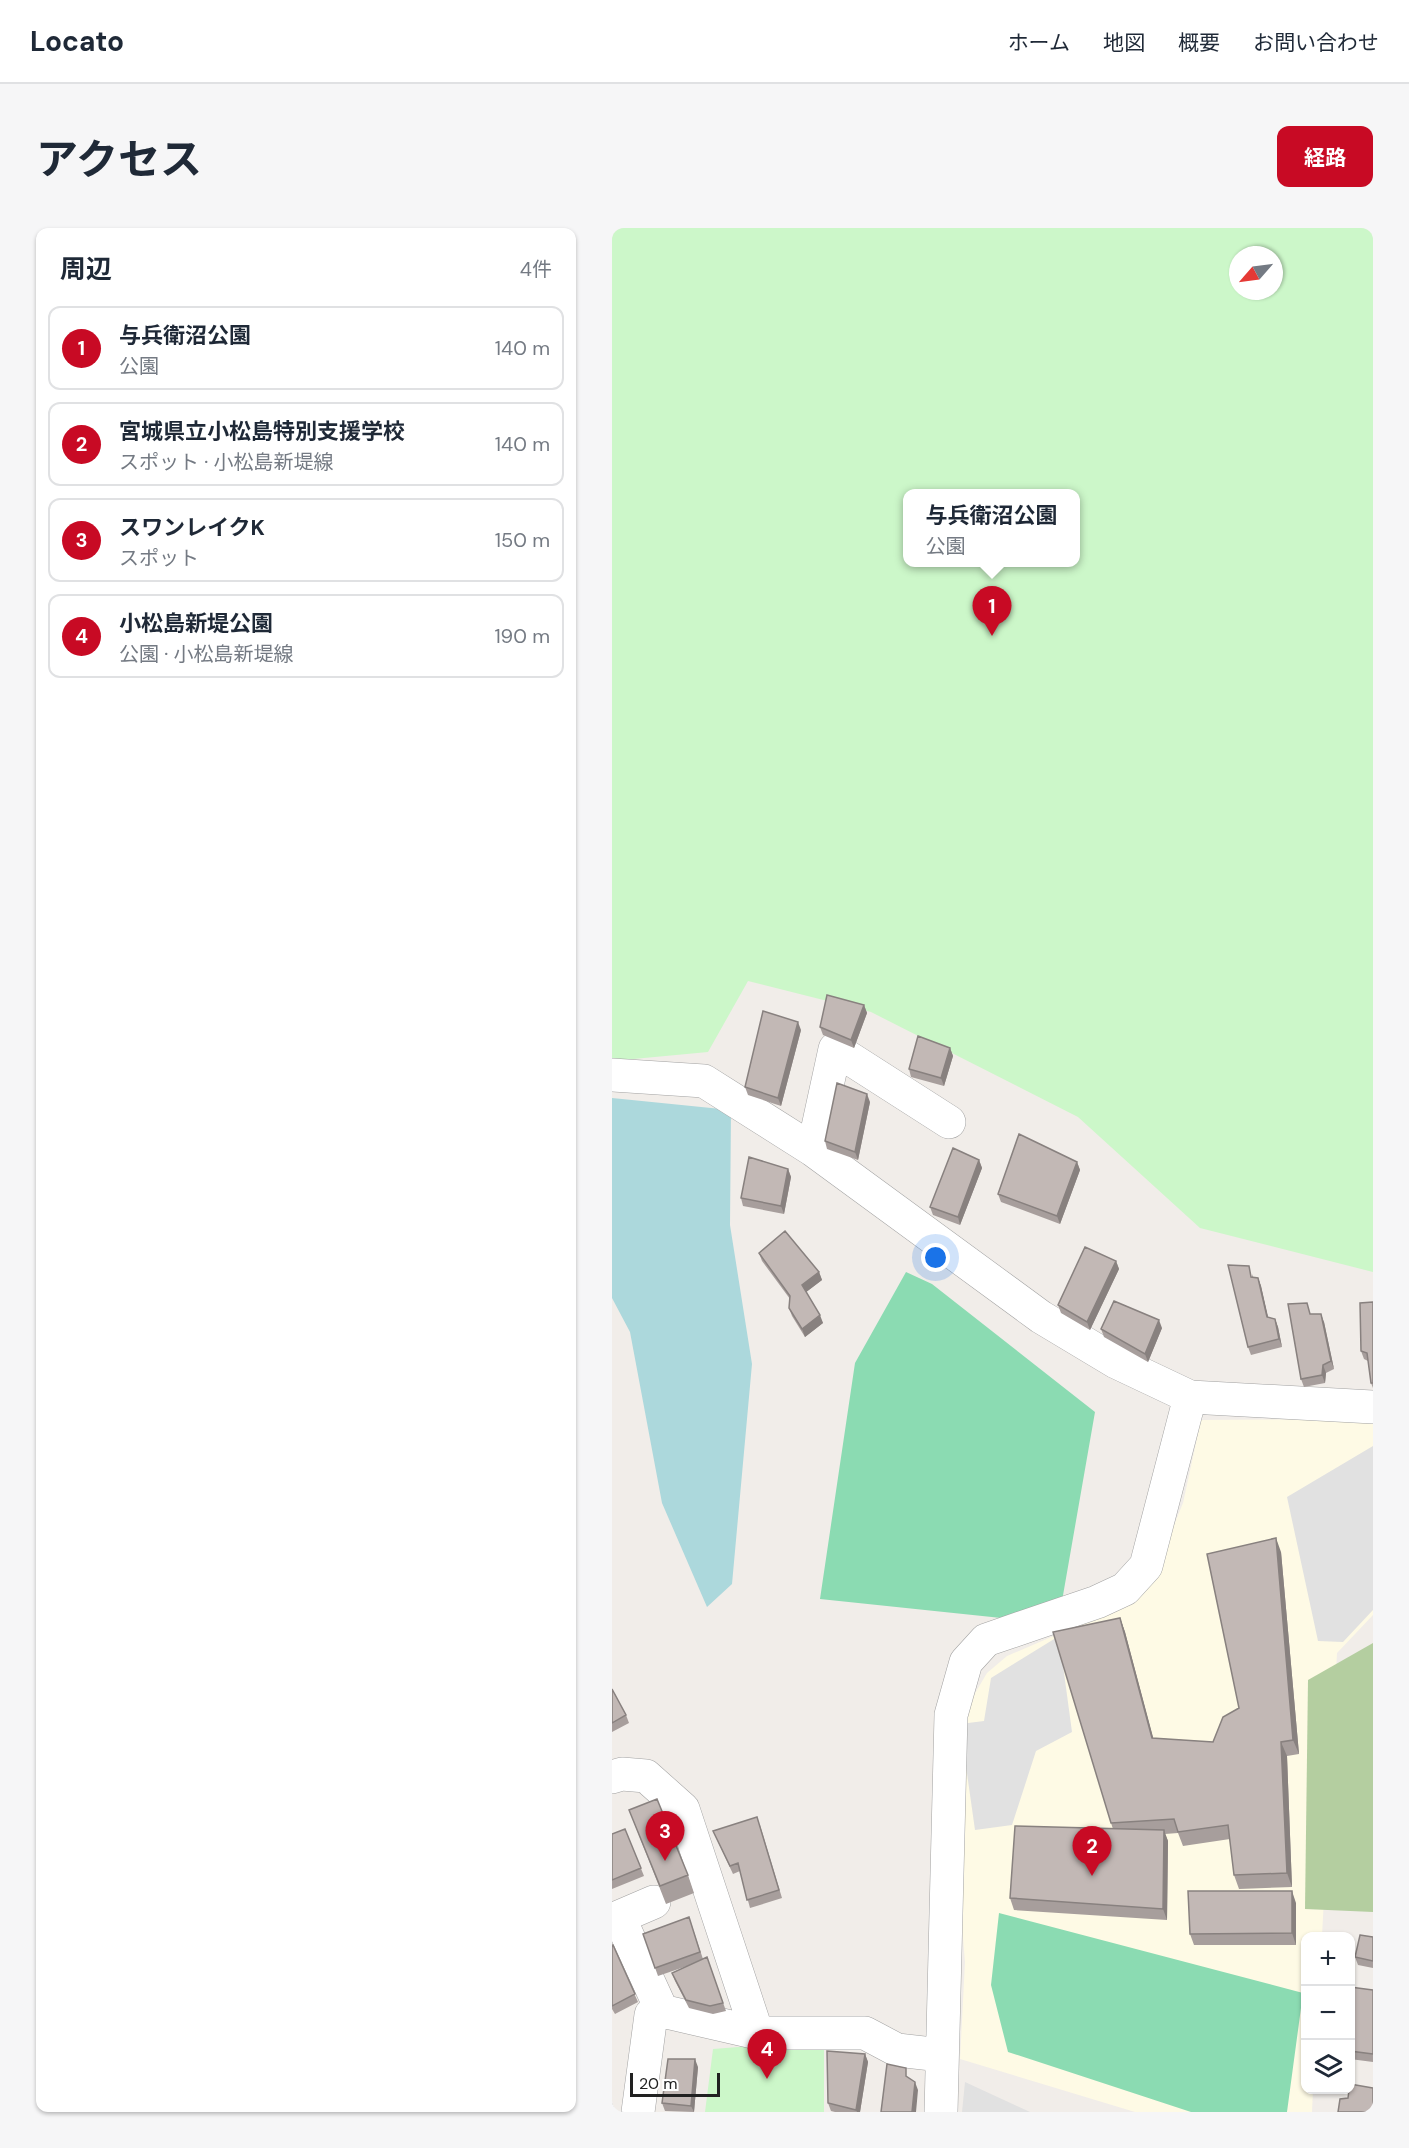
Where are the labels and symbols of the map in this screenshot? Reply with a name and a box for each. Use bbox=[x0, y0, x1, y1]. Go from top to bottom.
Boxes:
north arrow bbox=[1229, 246, 1283, 300]
pin: 1 bbox=[972, 586, 1012, 636]
your location bbox=[921, 1243, 950, 1272]
pin: 3 bbox=[646, 1812, 684, 1861]
pin: 2 bbox=[1072, 1826, 1112, 1876]
pin: 4 bbox=[748, 2030, 786, 2079]
scale bar bbox=[630, 2070, 720, 2098]

